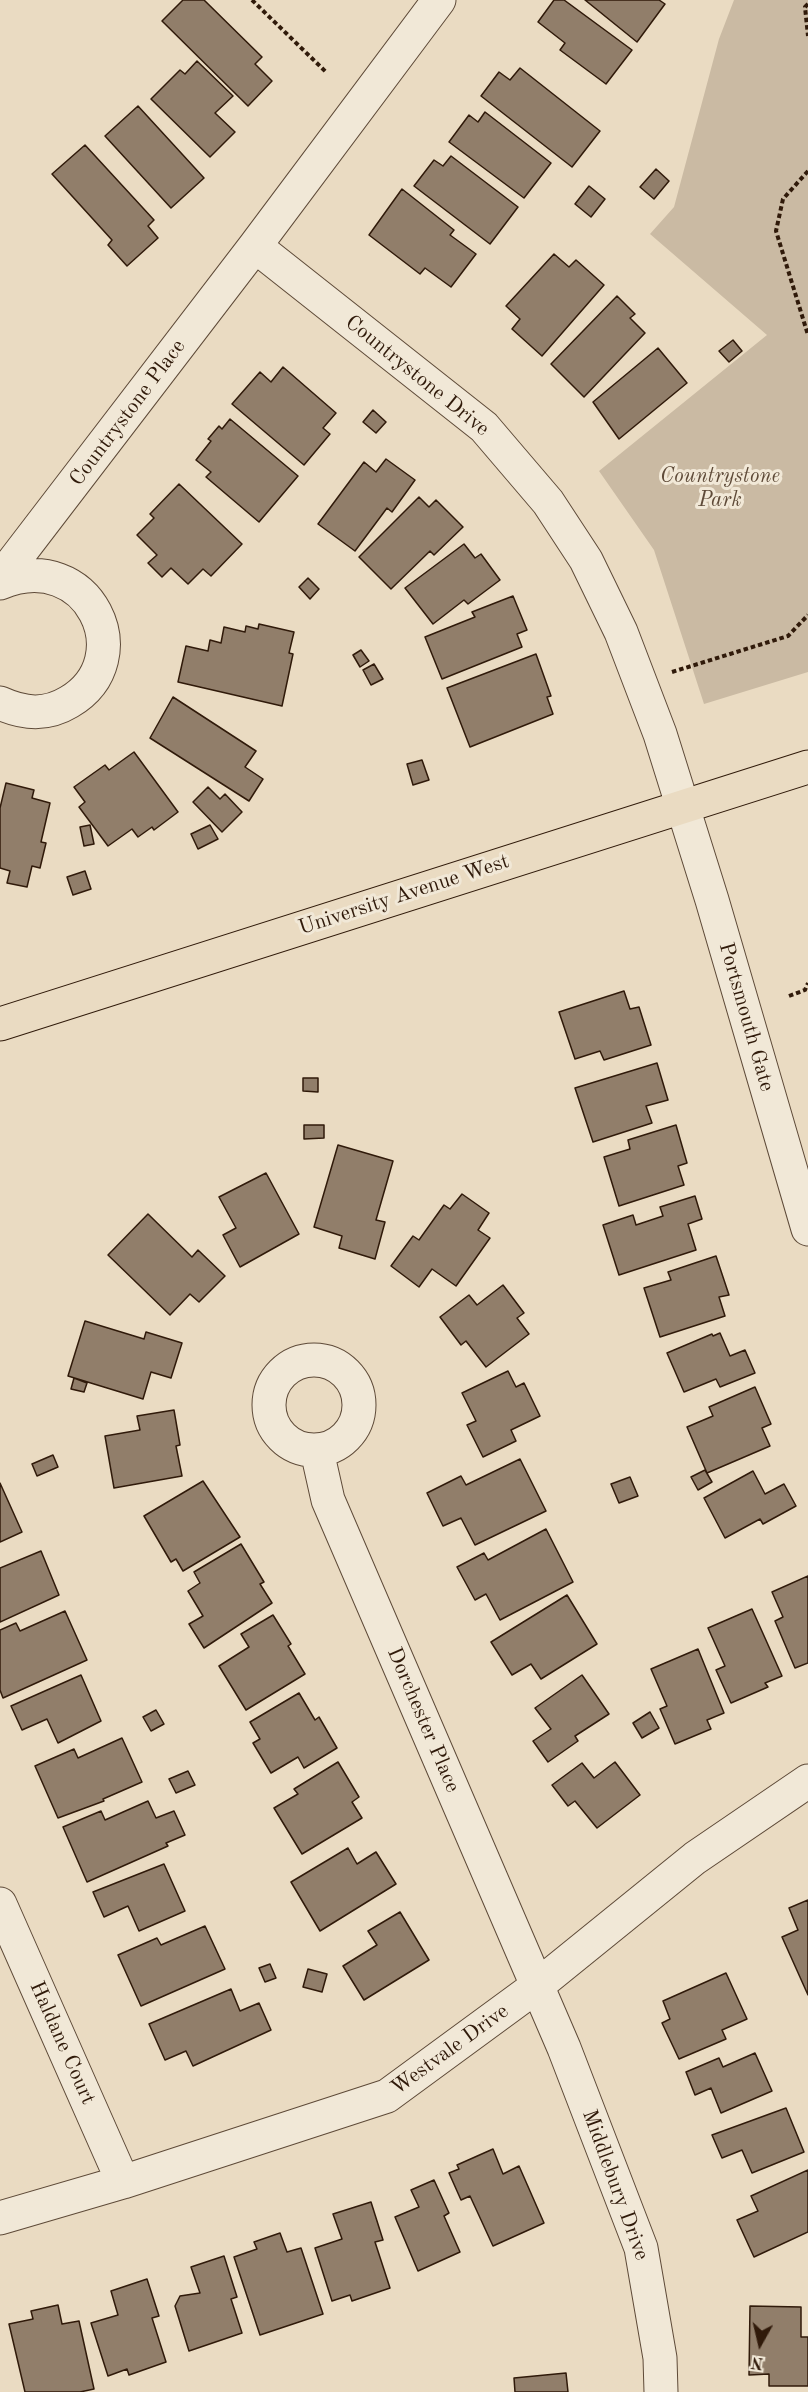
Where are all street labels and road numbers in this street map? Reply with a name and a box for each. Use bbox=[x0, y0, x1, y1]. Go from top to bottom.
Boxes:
street label: Countrystone Drive bbox=[340, 310, 494, 442]
street label: Countrystone Place bbox=[65, 335, 191, 491]
street label: University Avenue West bbox=[295, 849, 513, 941]
street label: Portsmouth Gate bbox=[713, 939, 779, 1095]
street label: Dorchester Place bbox=[381, 1644, 465, 1796]
street label: Haldane Court bbox=[24, 1977, 100, 2109]
street label: Westvale Drive bbox=[386, 1999, 514, 2101]
street label: Middlebury Drive bbox=[576, 2106, 654, 2264]

